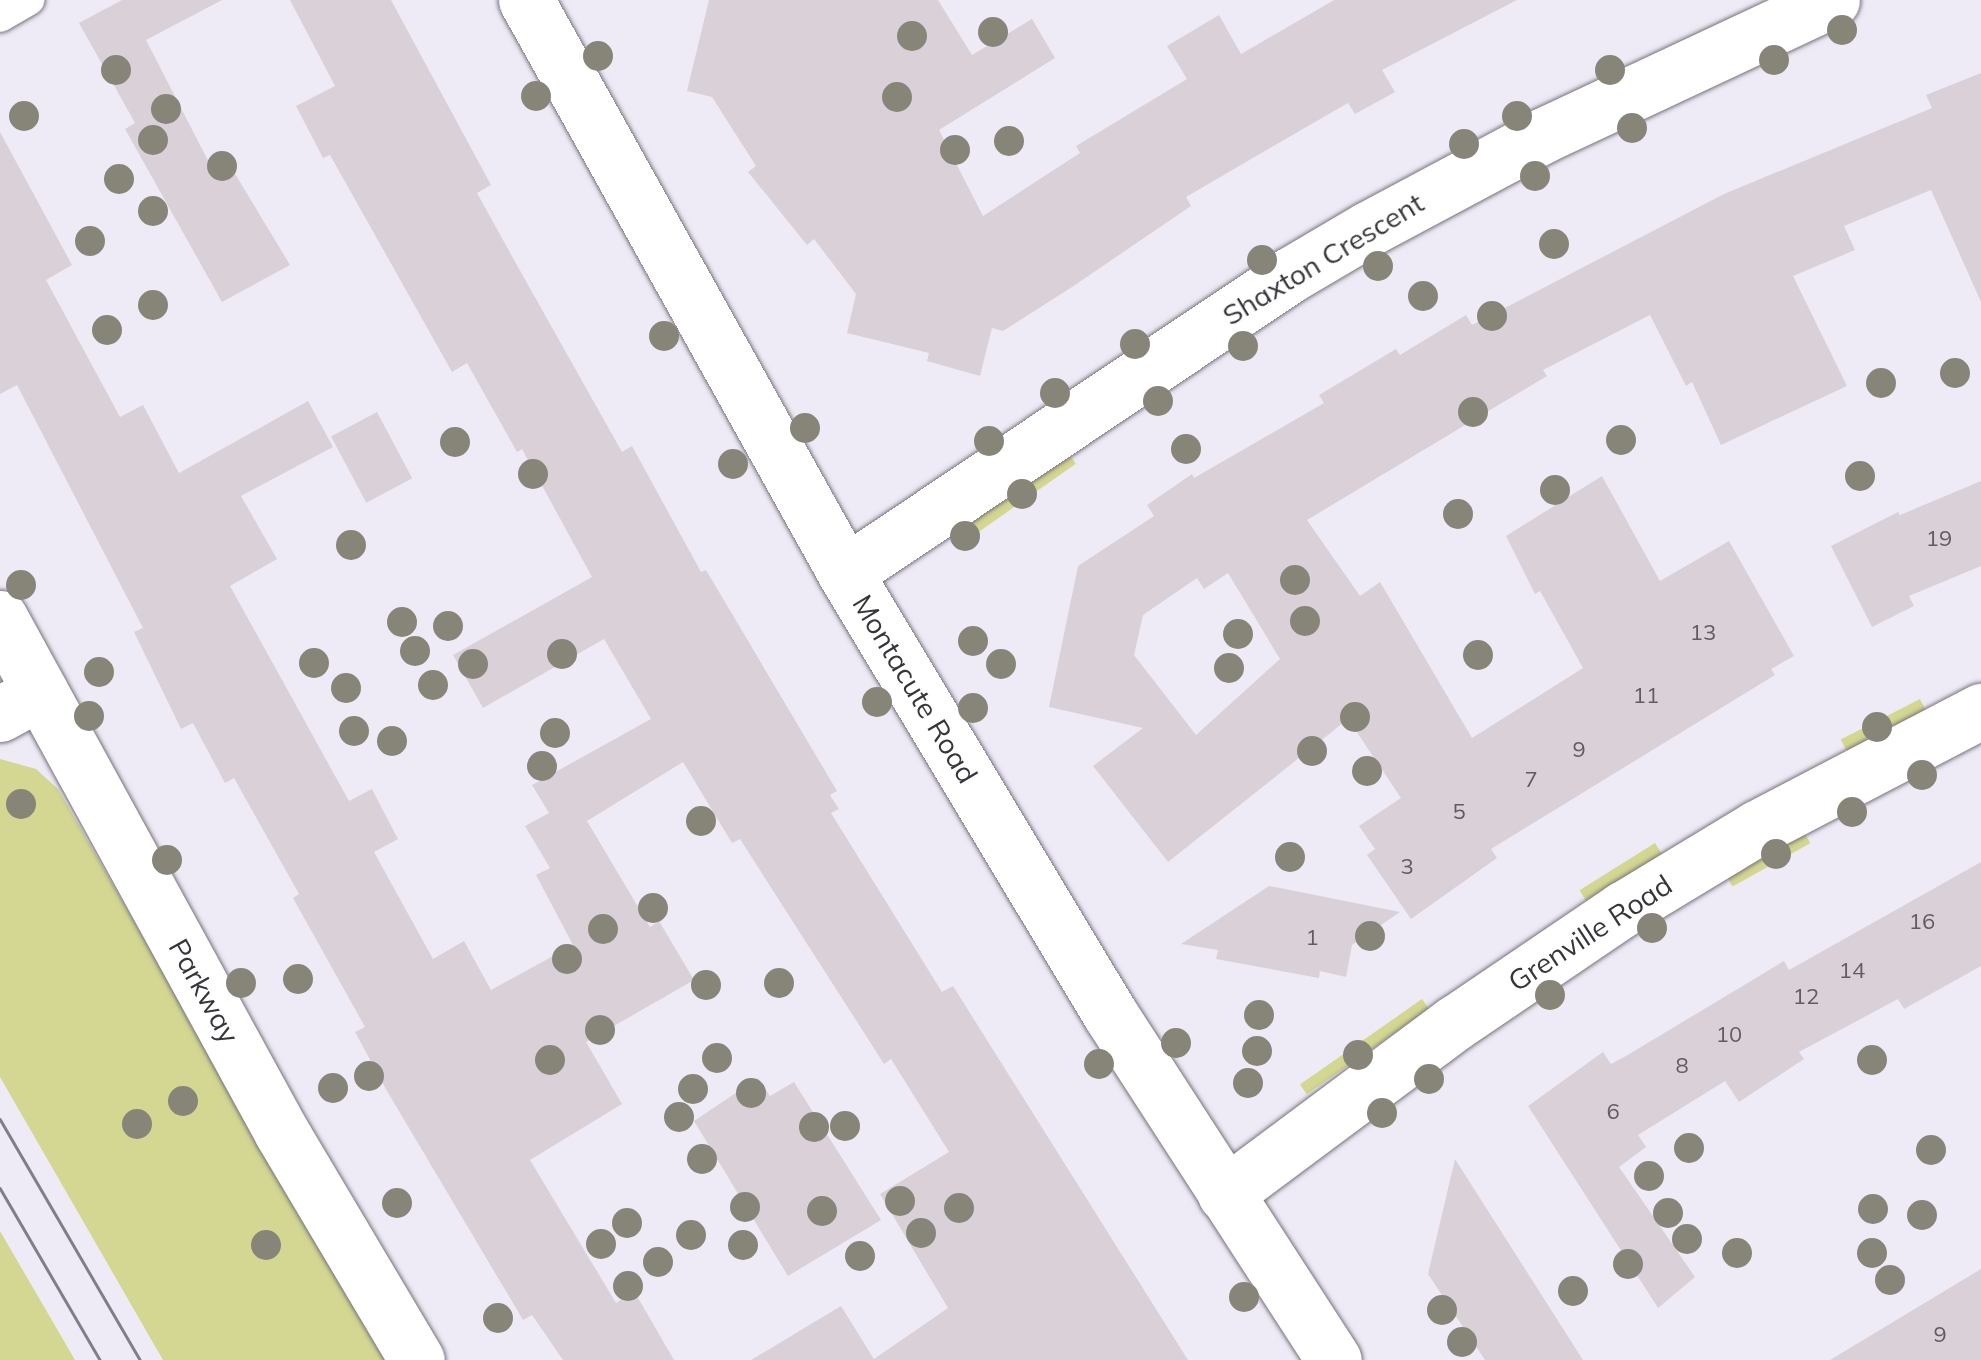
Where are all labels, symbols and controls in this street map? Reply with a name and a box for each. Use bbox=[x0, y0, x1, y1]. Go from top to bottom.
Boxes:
street label: Shaxton Crescent bbox=[1217, 186, 1429, 332]
house number: 19 bbox=[1926, 526, 1952, 552]
street label: Montacute Road bbox=[846, 589, 984, 789]
house number: 13 bbox=[1690, 620, 1716, 646]
house number: 11 bbox=[1633, 683, 1659, 709]
house number: 9 bbox=[1572, 737, 1586, 763]
house number: 7 bbox=[1524, 767, 1538, 793]
house number: 5 bbox=[1452, 799, 1466, 825]
house number: 3 bbox=[1400, 854, 1414, 880]
street label: Grenville Road bbox=[1502, 868, 1678, 998]
house number: 16 bbox=[1909, 909, 1935, 935]
house number: 1 bbox=[1305, 925, 1319, 951]
street label: Parkway bbox=[162, 933, 246, 1049]
house number: 14 bbox=[1839, 958, 1865, 984]
house number: 12 bbox=[1793, 984, 1819, 1010]
house number: 10 bbox=[1716, 1022, 1742, 1048]
house number: 8 bbox=[1675, 1053, 1689, 1079]
house number: 6 bbox=[1606, 1099, 1620, 1125]
house number: 9 bbox=[1933, 1322, 1947, 1348]

